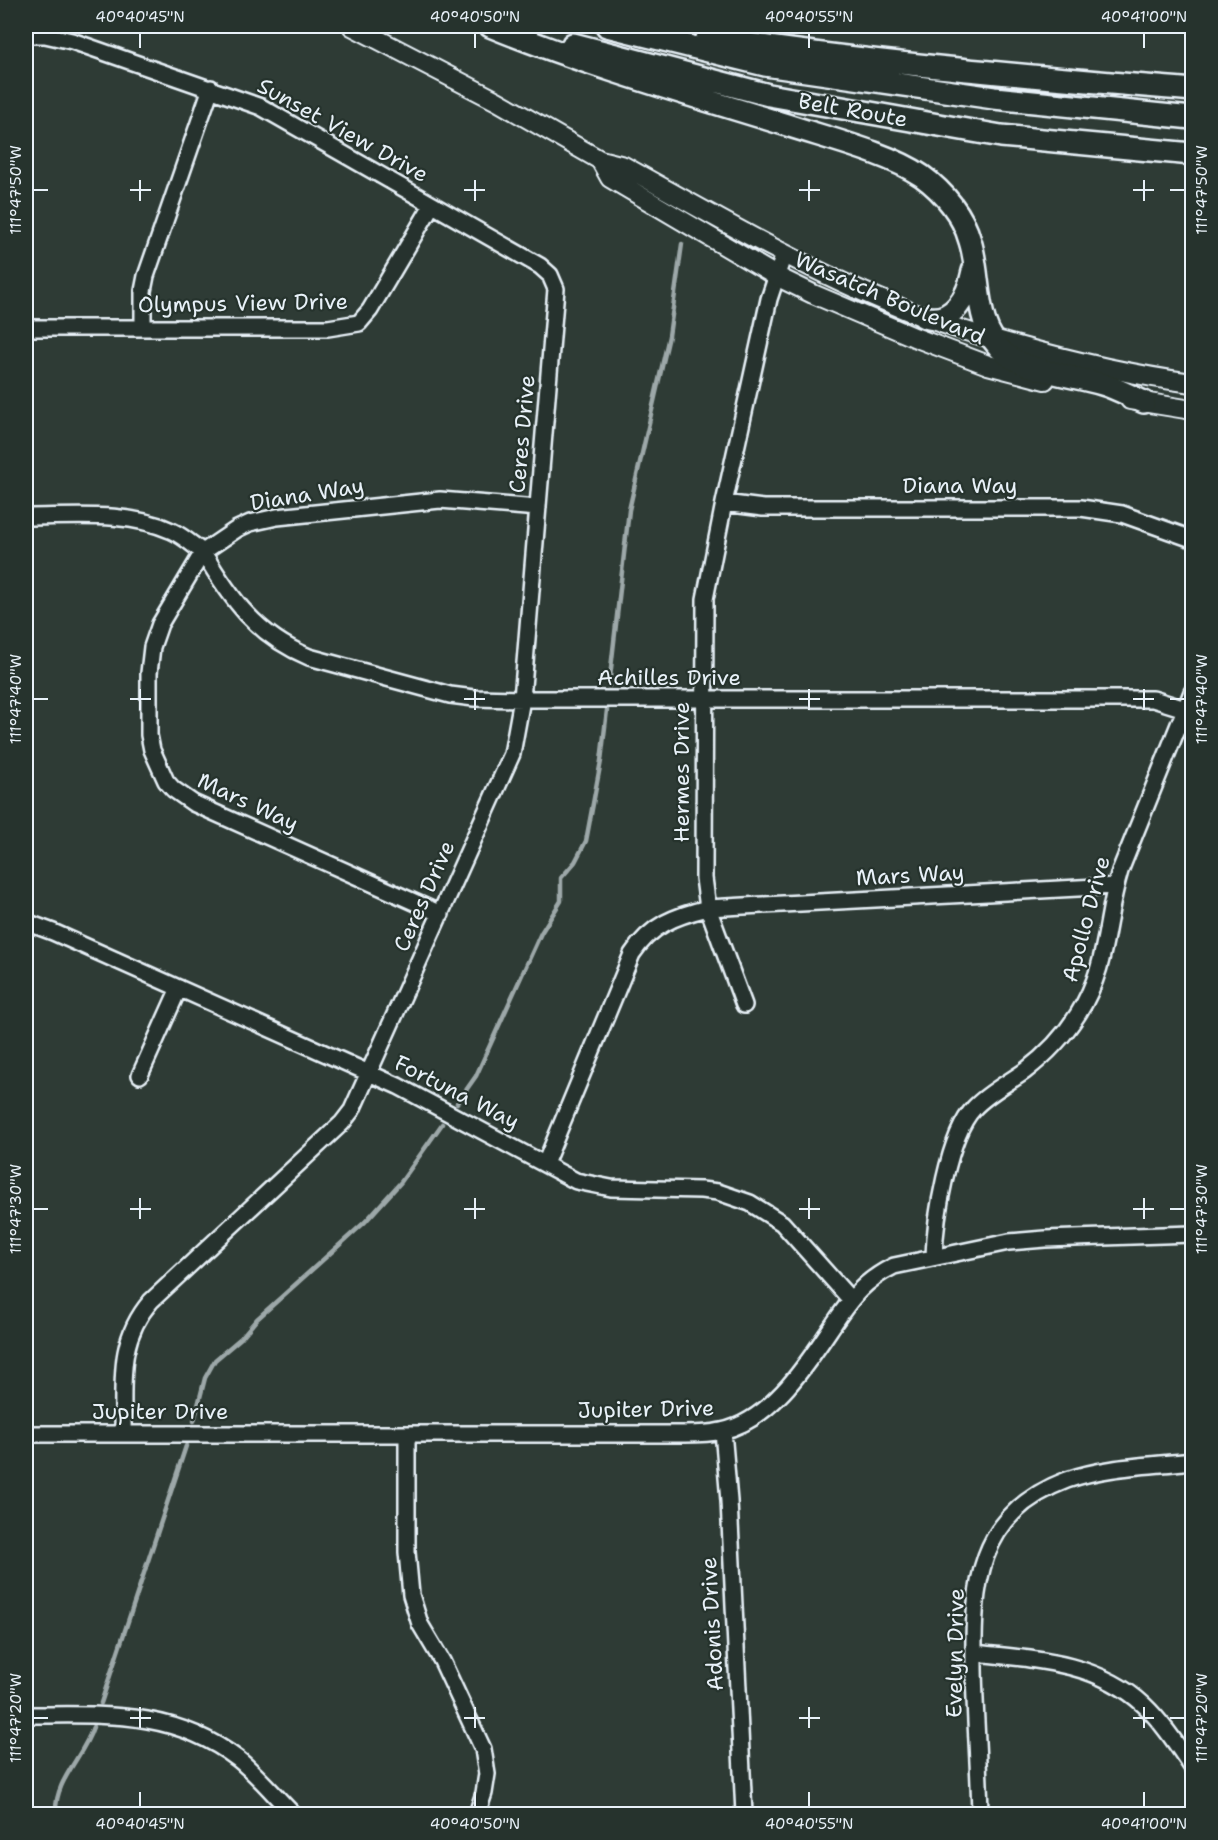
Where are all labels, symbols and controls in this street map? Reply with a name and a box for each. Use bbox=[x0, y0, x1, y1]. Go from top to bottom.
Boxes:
text: 40°40'45"N bbox=[95, 7, 185, 27]
text: 40°40'50"N bbox=[430, 7, 520, 27]
text: 40°40'55"N bbox=[765, 7, 853, 27]
text: 40°41'00"N bbox=[1101, 7, 1187, 27]
street label: Sunset View Drive bbox=[252, 71, 434, 189]
street label: Belt Route bbox=[796, 86, 910, 134]
text: 111°47'50"W bbox=[6, 145, 26, 235]
text: 111°47'50"W bbox=[1192, 145, 1212, 235]
street label: Wasatch Boulevard bbox=[790, 245, 990, 351]
street label: Olympus View Drive bbox=[138, 287, 348, 319]
street label: Ceres Drive bbox=[502, 374, 542, 494]
street label: Diana Way bbox=[248, 471, 366, 517]
street label: Diana Way bbox=[903, 471, 1017, 500]
text: 111°47'40"W bbox=[6, 654, 26, 744]
text: 111°47'40"W bbox=[1192, 654, 1212, 744]
street label: Achilles Drive bbox=[597, 663, 741, 692]
street label: Hermes Drive bbox=[667, 702, 696, 842]
street label: Mars Way bbox=[193, 766, 303, 838]
street label: Ceres Drive bbox=[387, 836, 461, 956]
street label: Apollo Drive bbox=[1055, 853, 1117, 985]
street label: Mars Way bbox=[855, 858, 965, 892]
street label: Fortuna Way bbox=[389, 1048, 525, 1136]
text: 111°47'30"W bbox=[6, 1164, 26, 1254]
text: 111°47'30"W bbox=[1192, 1164, 1212, 1254]
street label: Jupiter Drive bbox=[577, 1393, 715, 1425]
street label: Jupiter Drive bbox=[92, 1397, 228, 1426]
street label: Adonis Drive bbox=[694, 1556, 730, 1692]
street label: Evelyn Drive bbox=[939, 1588, 971, 1718]
text: 111°47'20"W bbox=[6, 1673, 26, 1763]
text: 111°47'20"W bbox=[1192, 1673, 1212, 1763]
text: 40°40'45"N bbox=[95, 1814, 185, 1834]
text: 40°40'50"N bbox=[430, 1814, 520, 1834]
text: 40°40'55"N bbox=[765, 1814, 853, 1834]
text: 40°41'00"N bbox=[1101, 1814, 1187, 1834]

